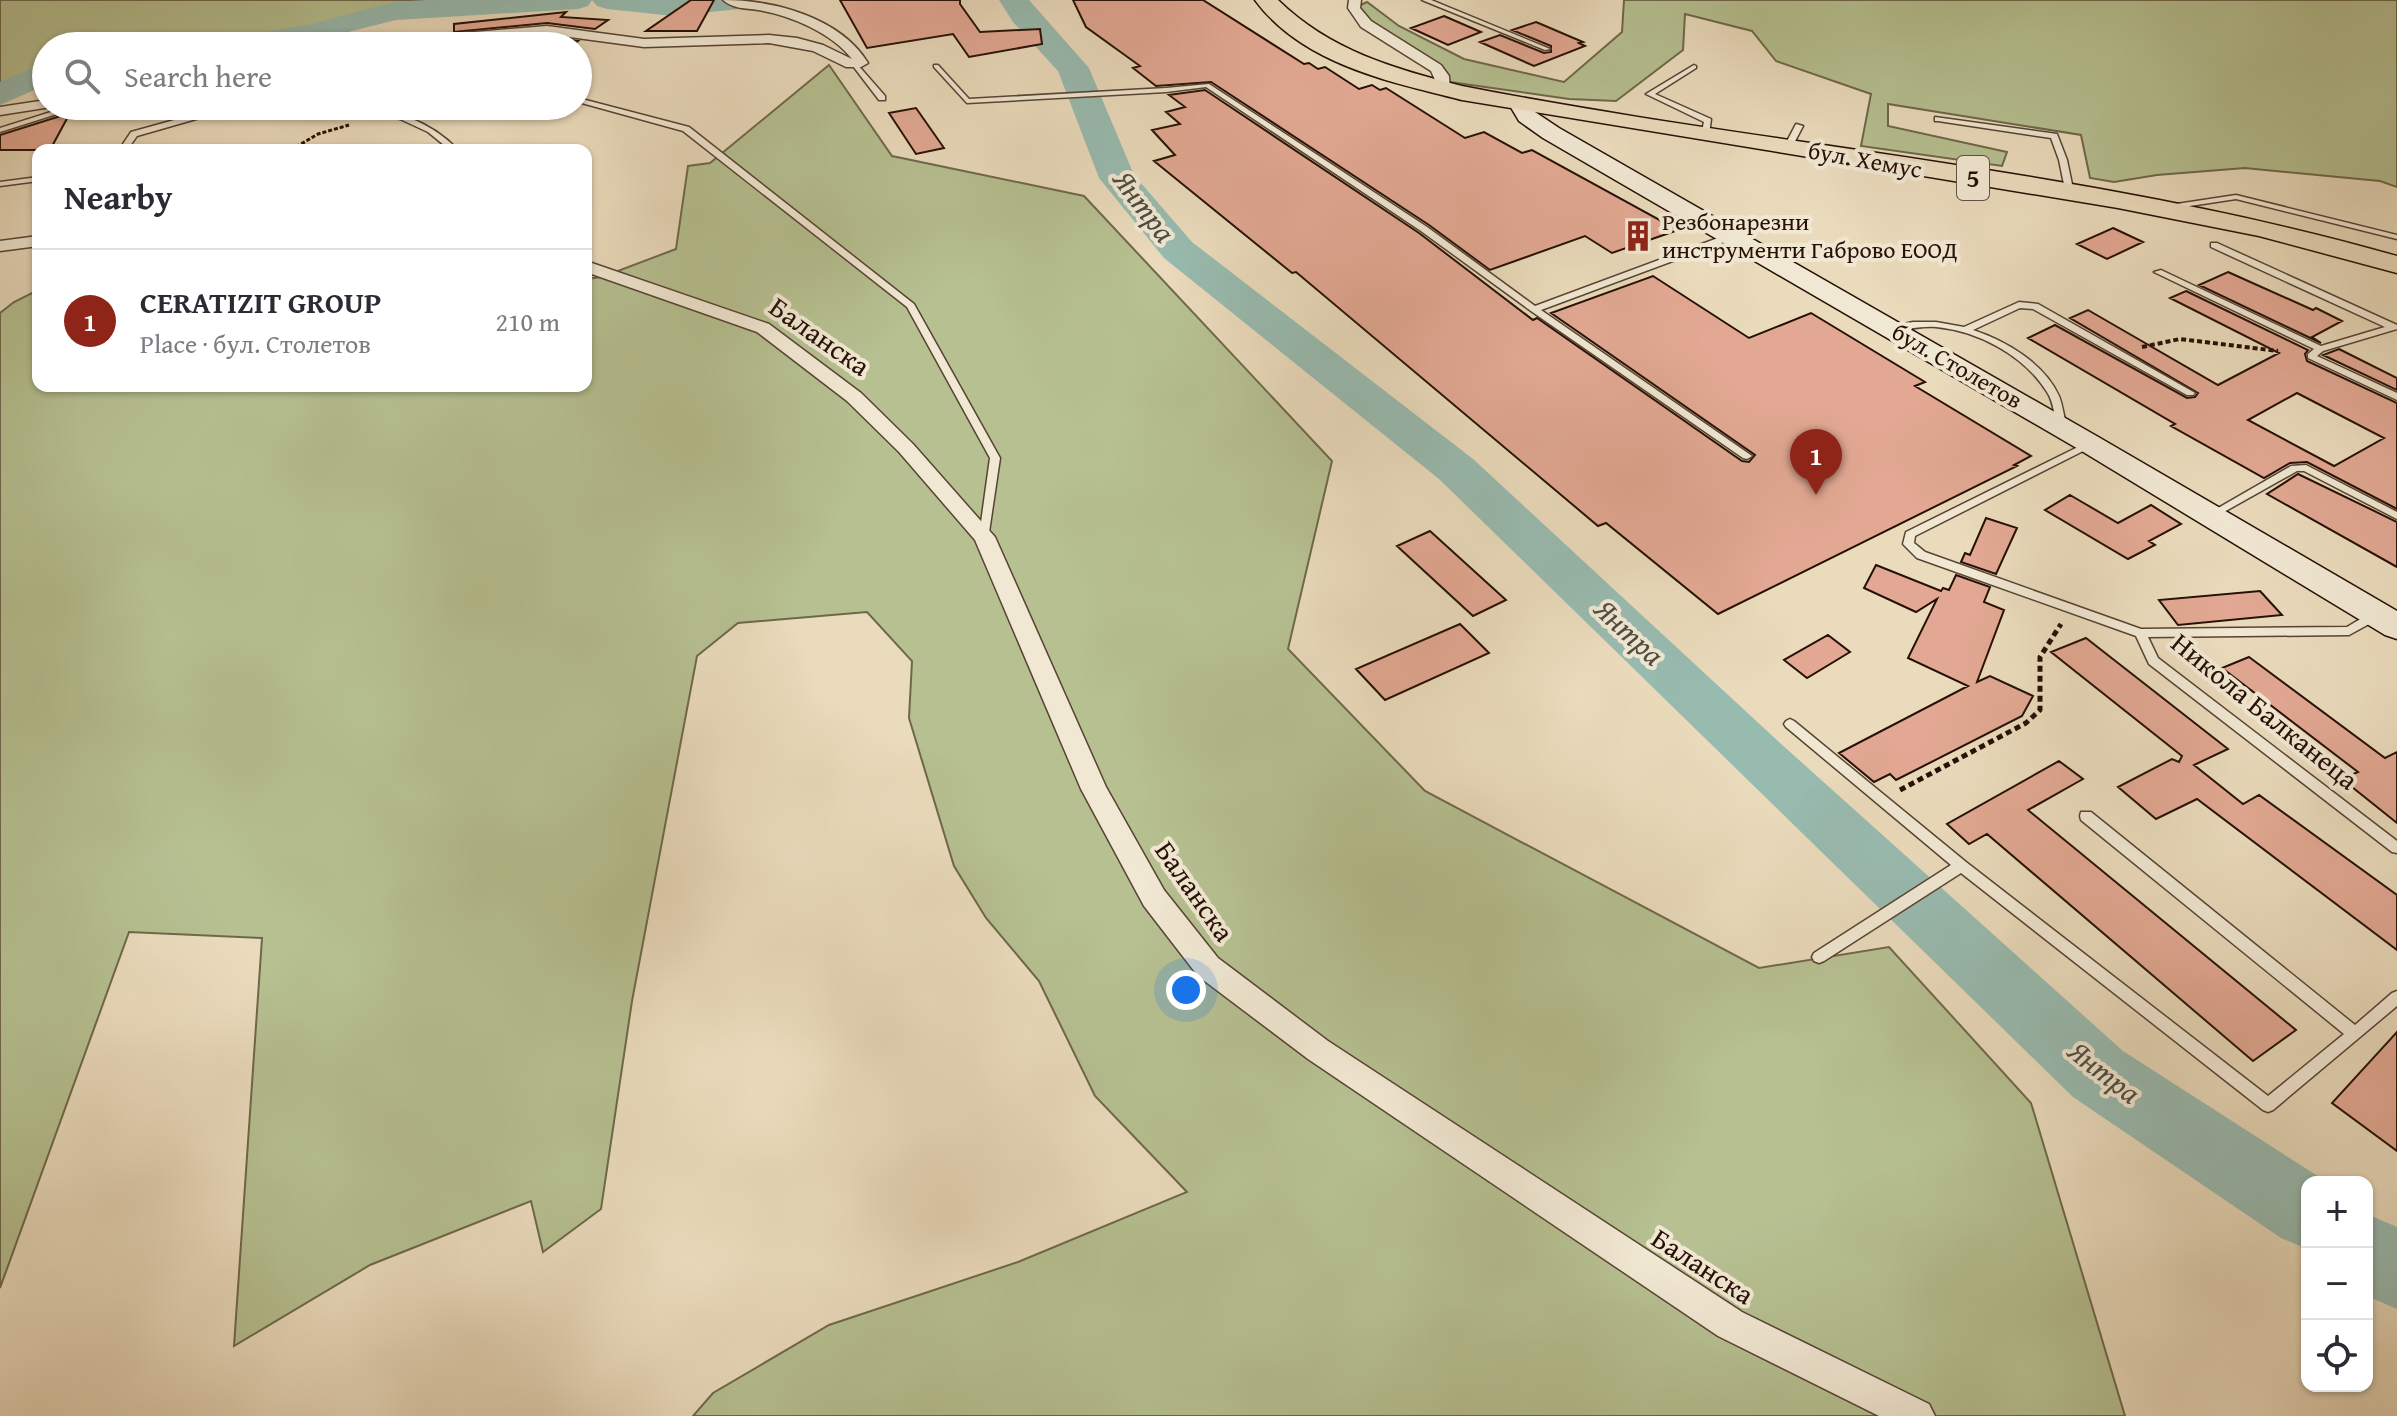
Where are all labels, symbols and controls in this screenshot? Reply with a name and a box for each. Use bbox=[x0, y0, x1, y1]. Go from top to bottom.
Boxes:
search box bbox=[32, 32, 592, 120]
icon: search bbox=[60, 54, 104, 98]
text: Search here bbox=[124, 54, 272, 98]
street label: бул. Хемус bbox=[1805, 132, 1925, 187]
road number: 5 bbox=[1957, 156, 1989, 200]
water label: Янтра bbox=[1102, 159, 1187, 251]
text: Nearby bbox=[64, 172, 173, 221]
place label: Резбонарезни инструменти Габрово ЕООД bbox=[1662, 204, 1957, 267]
building icon: Резбонарезни инструменти Габрово ЕООД bbox=[1621, 219, 1655, 253]
text: CERATIZIT GROUP bbox=[140, 280, 381, 324]
street label: Баланска bbox=[762, 286, 880, 386]
text: 1 bbox=[83, 302, 97, 341]
text: 210 m bbox=[495, 302, 560, 341]
street label: бул. Столетов bbox=[1885, 314, 2029, 417]
text: Place · бул. Столетов bbox=[140, 324, 371, 363]
pin: 1 bbox=[1790, 429, 1842, 495]
water label: Янтра bbox=[1584, 587, 1675, 675]
street label: Никола Балканеца bbox=[2163, 622, 2368, 799]
street label: Баланска bbox=[1146, 832, 1245, 950]
your location bbox=[1166, 970, 1206, 1010]
water label: Янтра bbox=[2058, 1028, 2151, 1114]
map controls bbox=[2301, 1176, 2373, 1392]
button: + bbox=[2301, 1176, 2373, 1248]
street label: Баланска bbox=[1644, 1217, 1763, 1314]
button: − bbox=[2301, 1248, 2373, 1320]
button: locate bbox=[2301, 1320, 2373, 1392]

